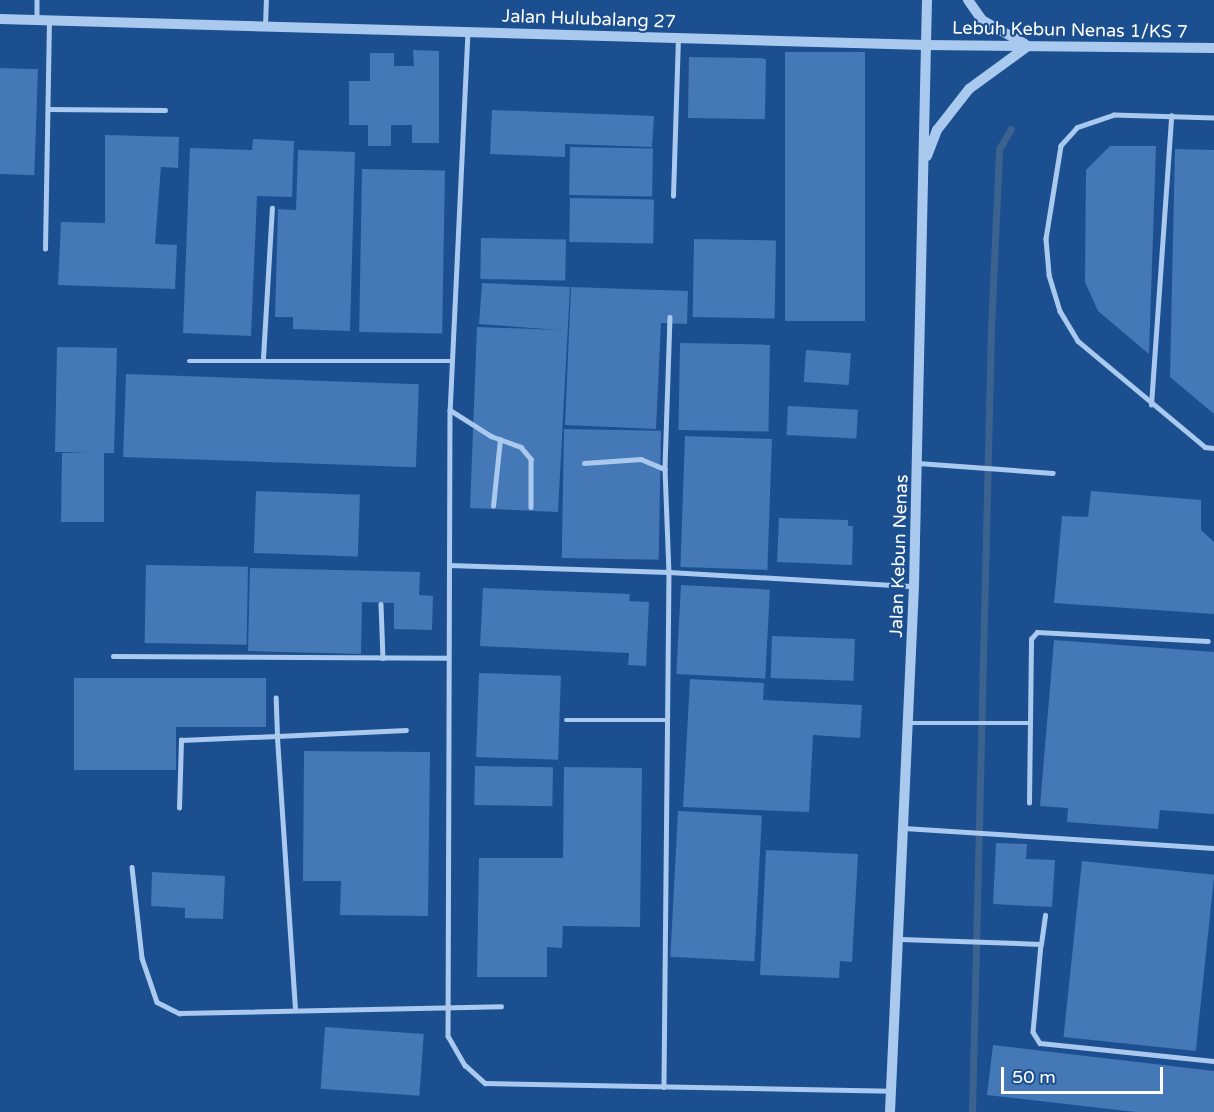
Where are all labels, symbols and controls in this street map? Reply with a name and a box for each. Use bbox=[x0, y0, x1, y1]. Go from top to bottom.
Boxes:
street label: Jalan Hulubalang 27 bbox=[502, 5, 676, 33]
street label: Lebuh Kebun Nenas 1/KS 7 bbox=[952, 17, 1188, 43]
street label: Jalan Kebun Nenas bbox=[885, 474, 913, 638]
scale bar bbox=[1004, 1055, 1166, 1093]
text: 50 m bbox=[1012, 1066, 1056, 1088]

